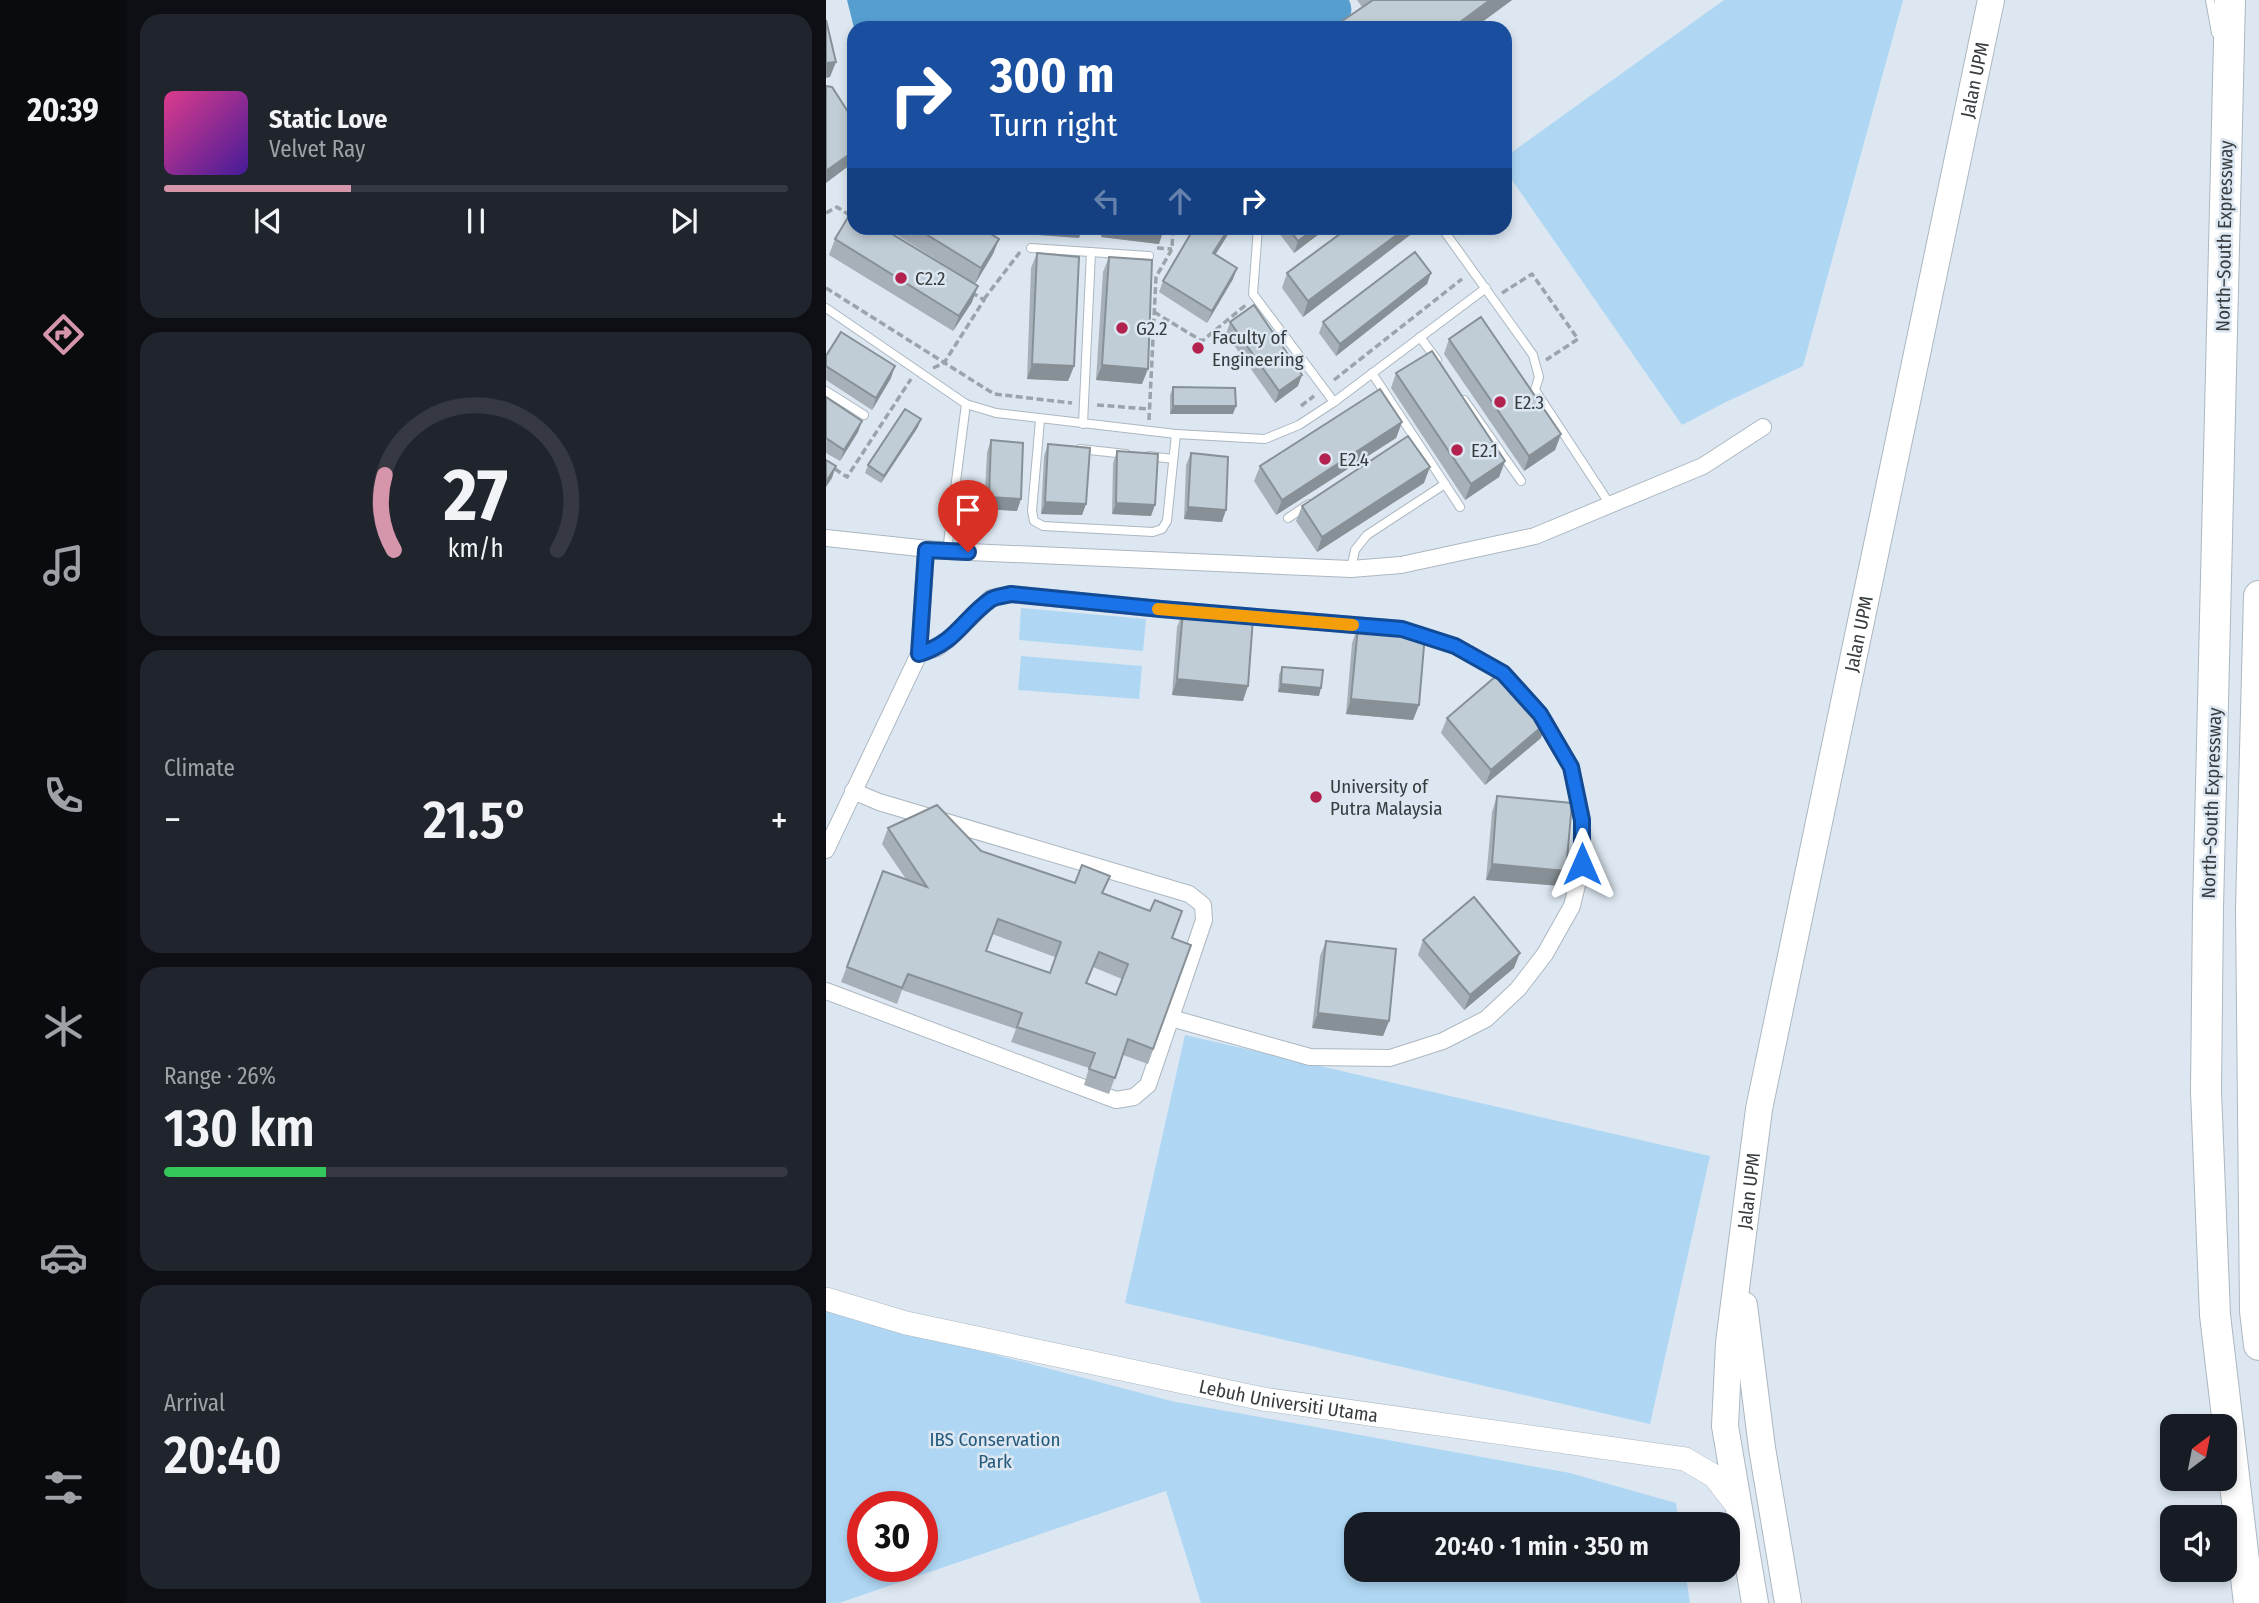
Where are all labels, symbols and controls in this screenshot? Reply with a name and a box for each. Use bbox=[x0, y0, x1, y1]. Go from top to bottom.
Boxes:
street label: Jalan UPM bbox=[1956, 40, 1994, 120]
text: 300 m bbox=[990, 46, 1114, 105]
icon: right bbox=[875, 49, 966, 140]
text: 20:39 bbox=[27, 91, 99, 129]
text: Static Love bbox=[269, 104, 387, 135]
text: Turn right bbox=[990, 106, 1117, 144]
text: Velvet Ray bbox=[269, 135, 365, 163]
street label: North–South Expressway bbox=[2211, 140, 2238, 332]
icon: left bbox=[1088, 182, 1126, 220]
icon: ahead bbox=[1161, 182, 1199, 220]
icon: right bbox=[1234, 182, 1272, 220]
icon: previous bbox=[249, 202, 287, 240]
icon: pause bbox=[457, 202, 495, 240]
icon: next bbox=[665, 202, 703, 240]
place label: C2.2 bbox=[915, 267, 945, 290]
marker: C2.2 bbox=[893, 270, 909, 286]
icon: directions bbox=[39, 310, 88, 359]
place label: G2.2 bbox=[1136, 317, 1167, 340]
marker: G2.2 bbox=[1114, 320, 1130, 336]
place label: Faculty of Engineering bbox=[1212, 326, 1304, 371]
marker: Faculty of Engineering bbox=[1190, 340, 1206, 356]
place label: E2.3 bbox=[1514, 391, 1544, 414]
marker: E2.3 bbox=[1492, 394, 1508, 410]
place label: E2.1 bbox=[1471, 439, 1498, 462]
marker: E2.1 bbox=[1449, 442, 1465, 458]
place label: E2.4 bbox=[1339, 448, 1369, 471]
marker: E2.4 bbox=[1317, 451, 1333, 467]
text: 27 bbox=[443, 452, 508, 539]
pin bbox=[938, 480, 998, 552]
icon: arrive bbox=[949, 491, 987, 529]
text: km/h bbox=[448, 533, 504, 563]
icon: music bbox=[39, 541, 88, 590]
street label: Jalan UPM bbox=[1840, 594, 1878, 674]
street label: North–South Expressway bbox=[2197, 707, 2226, 899]
text: Climate bbox=[164, 754, 235, 782]
icon: phone bbox=[39, 771, 88, 820]
place label: University of Putra Malaysia bbox=[1330, 775, 1443, 820]
text: 21.5° bbox=[423, 789, 529, 852]
marker: University of Putra Malaysia bbox=[1308, 789, 1324, 805]
text: − bbox=[164, 797, 181, 843]
text: + bbox=[771, 797, 788, 843]
position arrow bbox=[1545, 827, 1619, 901]
icon: climate bbox=[39, 1002, 88, 1051]
text: Range · 26% bbox=[164, 1062, 276, 1090]
text: 130 km bbox=[164, 1097, 315, 1160]
street label: Jalan UPM bbox=[1733, 1151, 1765, 1231]
icon: car bbox=[39, 1233, 88, 1282]
street label: Lebuh Universiti Utama bbox=[1197, 1375, 1379, 1427]
text: Arrival bbox=[164, 1389, 225, 1417]
north arrow bbox=[2160, 1414, 2236, 1491]
map controls bbox=[2160, 1414, 2237, 1582]
text: 20:40 bbox=[164, 1424, 282, 1487]
park label: IBS Conservation Park bbox=[930, 1428, 1060, 1473]
icon: filters bbox=[39, 1463, 88, 1512]
speed limit sign: 30 bbox=[847, 1491, 938, 1582]
button: sound bbox=[2160, 1505, 2237, 1582]
text: 20:40 · 1 min · 350 m bbox=[1435, 1531, 1649, 1562]

